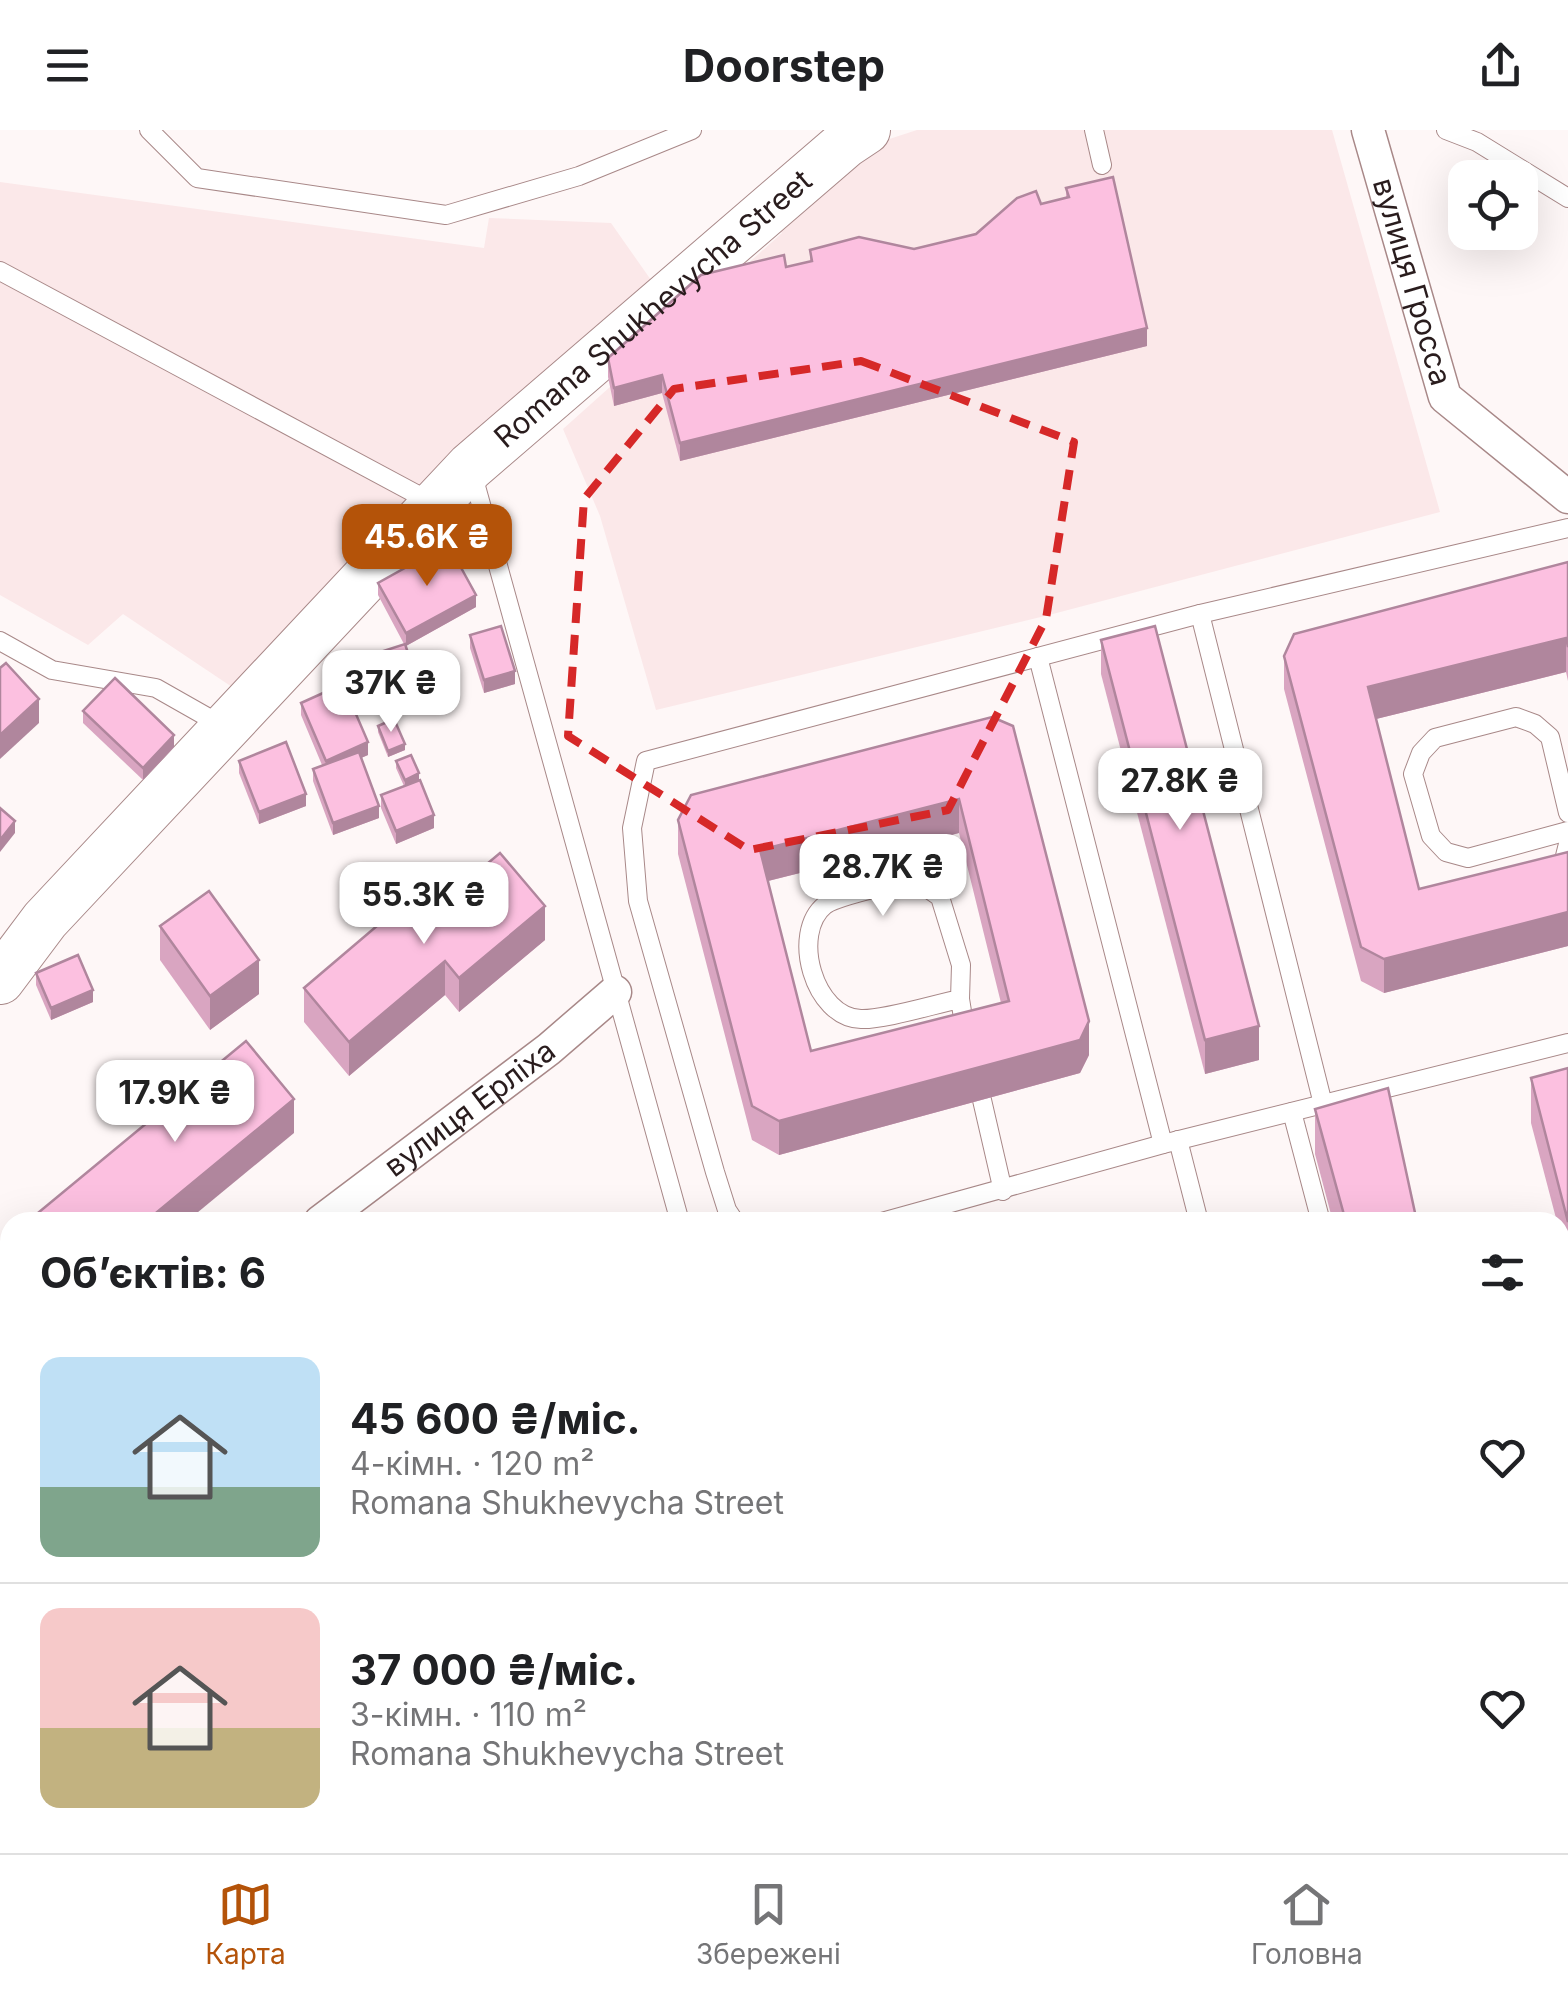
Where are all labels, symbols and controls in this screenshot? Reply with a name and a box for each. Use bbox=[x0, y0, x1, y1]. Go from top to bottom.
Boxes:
icon: menu bbox=[40, 38, 95, 93]
text: Doorstep bbox=[683, 38, 885, 93]
icon: share bbox=[1473, 38, 1528, 93]
map controls bbox=[1448, 160, 1538, 250]
button: locate bbox=[1448, 160, 1538, 250]
street label: Romana Shukhevycha Street bbox=[487, 162, 819, 455]
street label: вулиця Гросса bbox=[1366, 174, 1460, 389]
pin: 45.6K ₴ bbox=[335, 504, 519, 589]
text: 45.6K ₴ bbox=[364, 517, 490, 556]
pin: 37K ₴ bbox=[321, 650, 461, 735]
text: 37K ₴ bbox=[344, 663, 438, 702]
pin: 27.8K ₴ bbox=[1088, 748, 1272, 833]
text: 27.8K ₴ bbox=[1120, 761, 1240, 800]
pin: 28.7K ₴ bbox=[791, 834, 975, 919]
text: 28.7K ₴ bbox=[821, 847, 945, 886]
pin: 55.3K ₴ bbox=[332, 862, 516, 947]
text: 55.3K ₴ bbox=[361, 875, 487, 914]
street label: вулиця Ерліха bbox=[377, 1032, 562, 1184]
pin: 17.9K ₴ bbox=[83, 1060, 267, 1145]
text: 17.9K ₴ bbox=[118, 1073, 232, 1112]
icon: filters bbox=[1475, 1245, 1530, 1300]
text: Об’єктів: 6 bbox=[40, 1247, 266, 1298]
text: 45 600 ₴/міс. bbox=[350, 1393, 641, 1444]
icon: home bbox=[120, 1397, 240, 1517]
icon: heart bbox=[1475, 1430, 1530, 1485]
text: 4-кімн. · 120 m² bbox=[350, 1444, 594, 1483]
text: Romana Shukhevycha Street bbox=[350, 1483, 784, 1522]
text: 37 000 ₴/міс. bbox=[350, 1644, 638, 1695]
icon: home bbox=[120, 1648, 240, 1768]
icon: heart bbox=[1475, 1681, 1530, 1736]
text: 3-кімн. · 110 m² bbox=[350, 1695, 587, 1734]
text: Romana Shukhevycha Street bbox=[350, 1734, 784, 1773]
tab: Карта bbox=[205, 1877, 286, 1971]
tab: Збережені bbox=[696, 1877, 841, 1971]
tab: Головна bbox=[1251, 1877, 1363, 1971]

